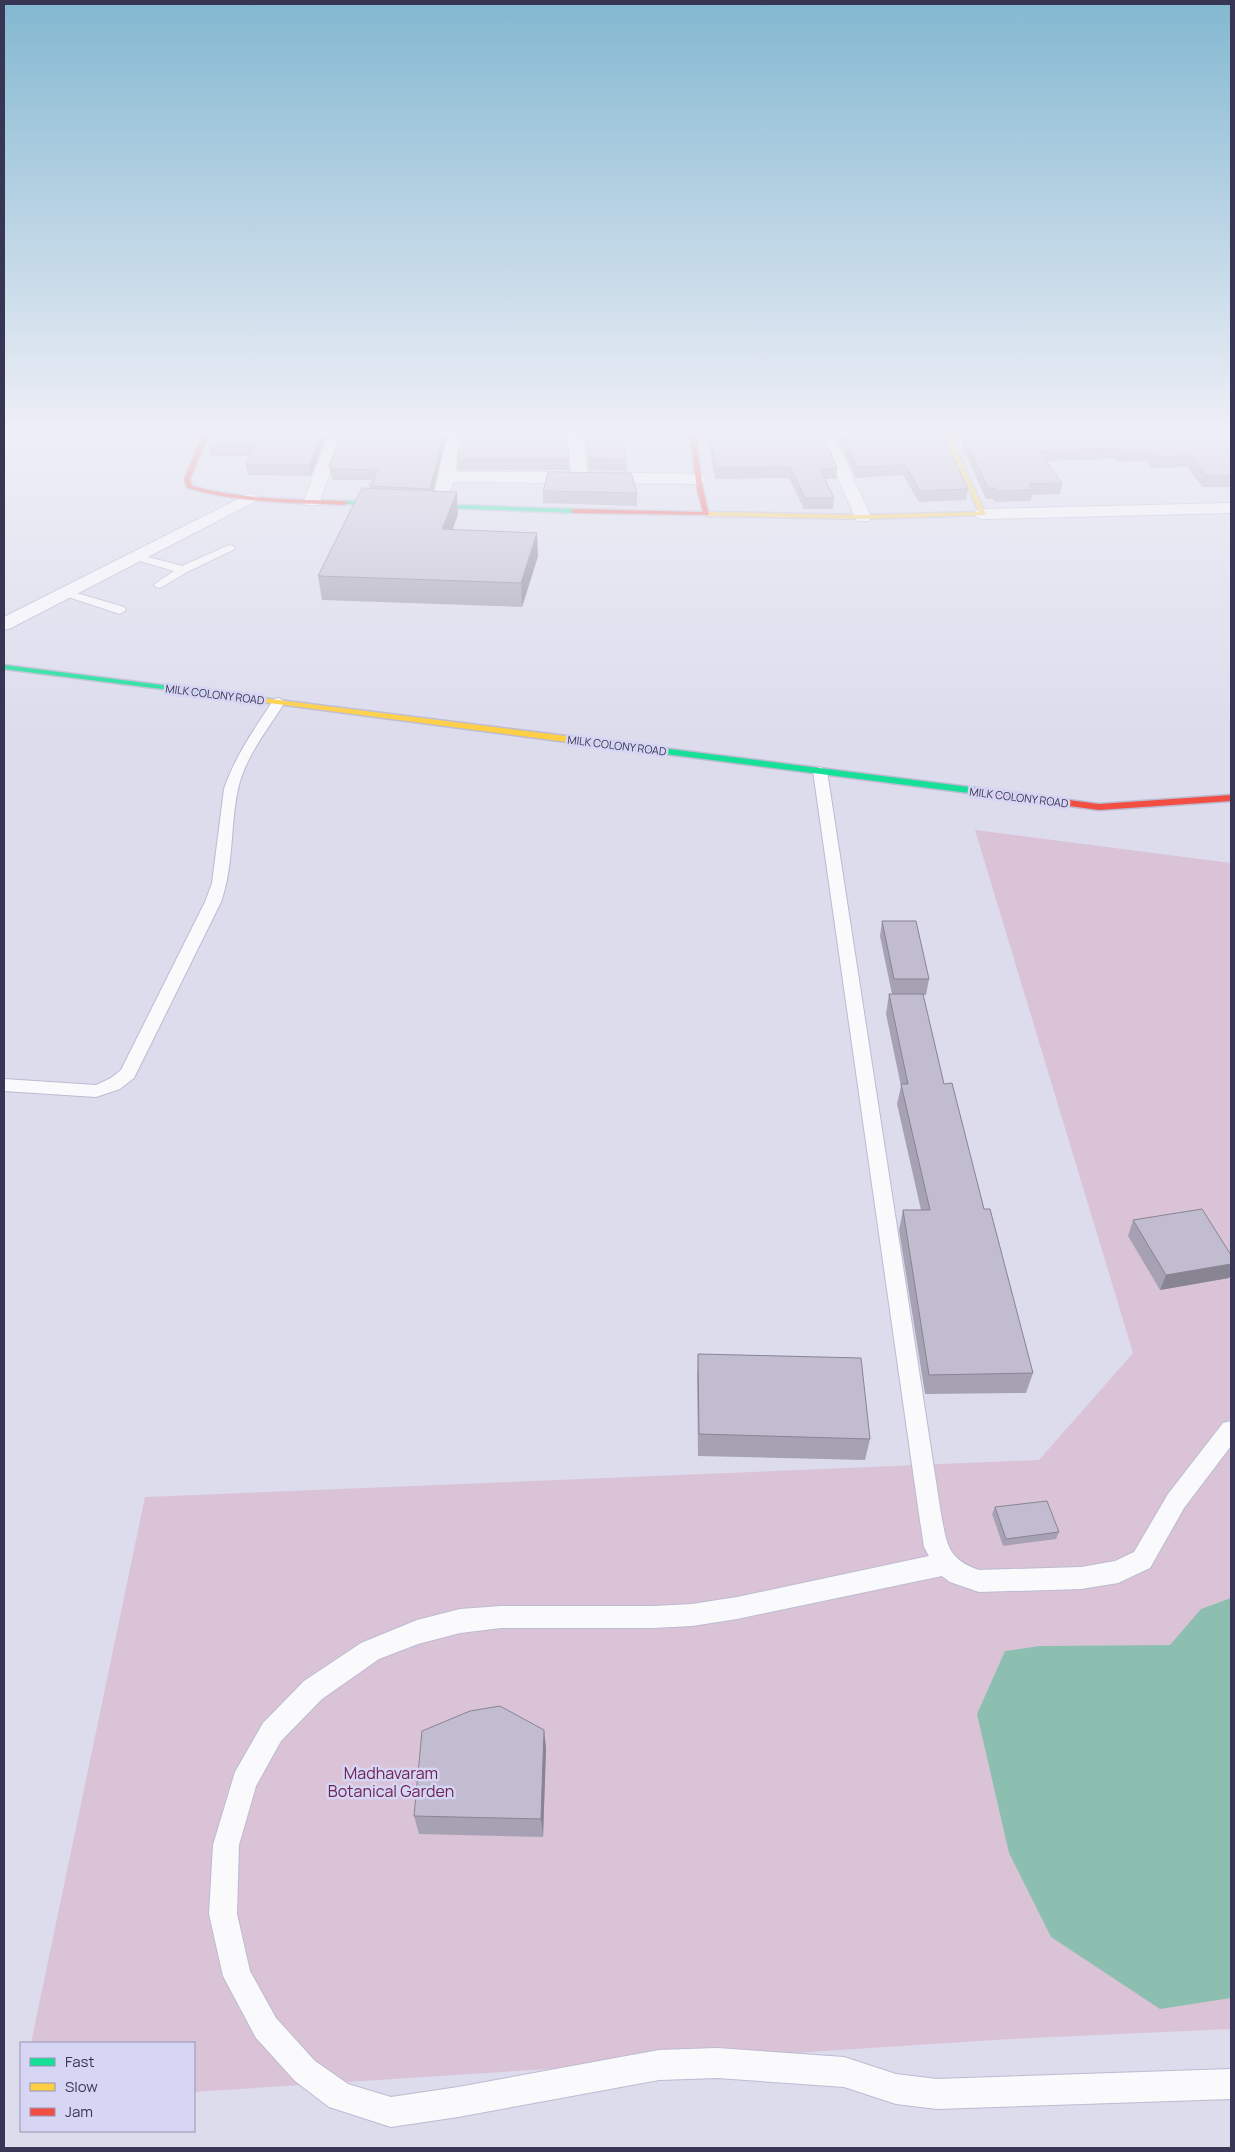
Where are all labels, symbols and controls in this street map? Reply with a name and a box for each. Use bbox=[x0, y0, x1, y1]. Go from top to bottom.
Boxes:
street label: MILK COLONY ROAD bbox=[165, 680, 265, 708]
street label: MILK COLONY ROAD bbox=[567, 731, 667, 759]
street label: MILK COLONY ROAD bbox=[969, 783, 1069, 811]
park label: Madhavaram Botanical Garden bbox=[328, 1762, 454, 1802]
legend bbox=[20, 2042, 195, 2132]
text: Fast bbox=[65, 2051, 94, 2072]
text: Slow bbox=[65, 2076, 98, 2097]
text: Jam bbox=[65, 2101, 93, 2122]

